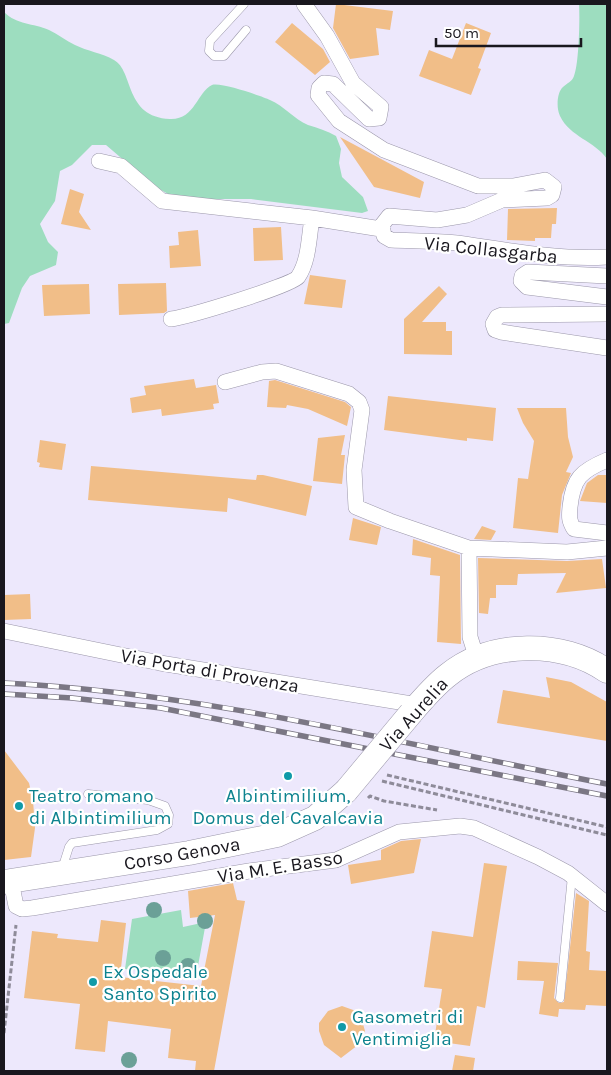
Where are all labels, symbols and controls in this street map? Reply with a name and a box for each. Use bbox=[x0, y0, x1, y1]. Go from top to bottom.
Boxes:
scale bar bbox=[436, 15, 581, 47]
text: 50 m bbox=[444, 24, 479, 42]
street label: Via Collasgarba bbox=[423, 232, 559, 268]
street label: Via Porta di Provenza bbox=[119, 644, 301, 698]
street label: Via Aurelia bbox=[375, 673, 453, 756]
marker: Albintimilium, Domus del Cavalcavia bbox=[282, 770, 294, 782]
place label: Teatro romano di Albintimilium bbox=[29, 785, 172, 829]
place label: Albintimilium, Domus del Cavalcavia bbox=[193, 785, 383, 829]
marker: Teatro romano di Albintimilium bbox=[13, 800, 25, 812]
street label: Corso Genova bbox=[122, 833, 242, 875]
street label: Via M. E. Basso bbox=[216, 846, 344, 888]
place label: Ex Ospedale Santo Spirito bbox=[103, 961, 217, 1005]
marker: Ex Ospedale Santo Spirito bbox=[87, 976, 99, 988]
place label: Gasometri di Ventimiglia bbox=[352, 1006, 464, 1050]
marker: Gasometri di Ventimiglia bbox=[336, 1021, 348, 1033]

